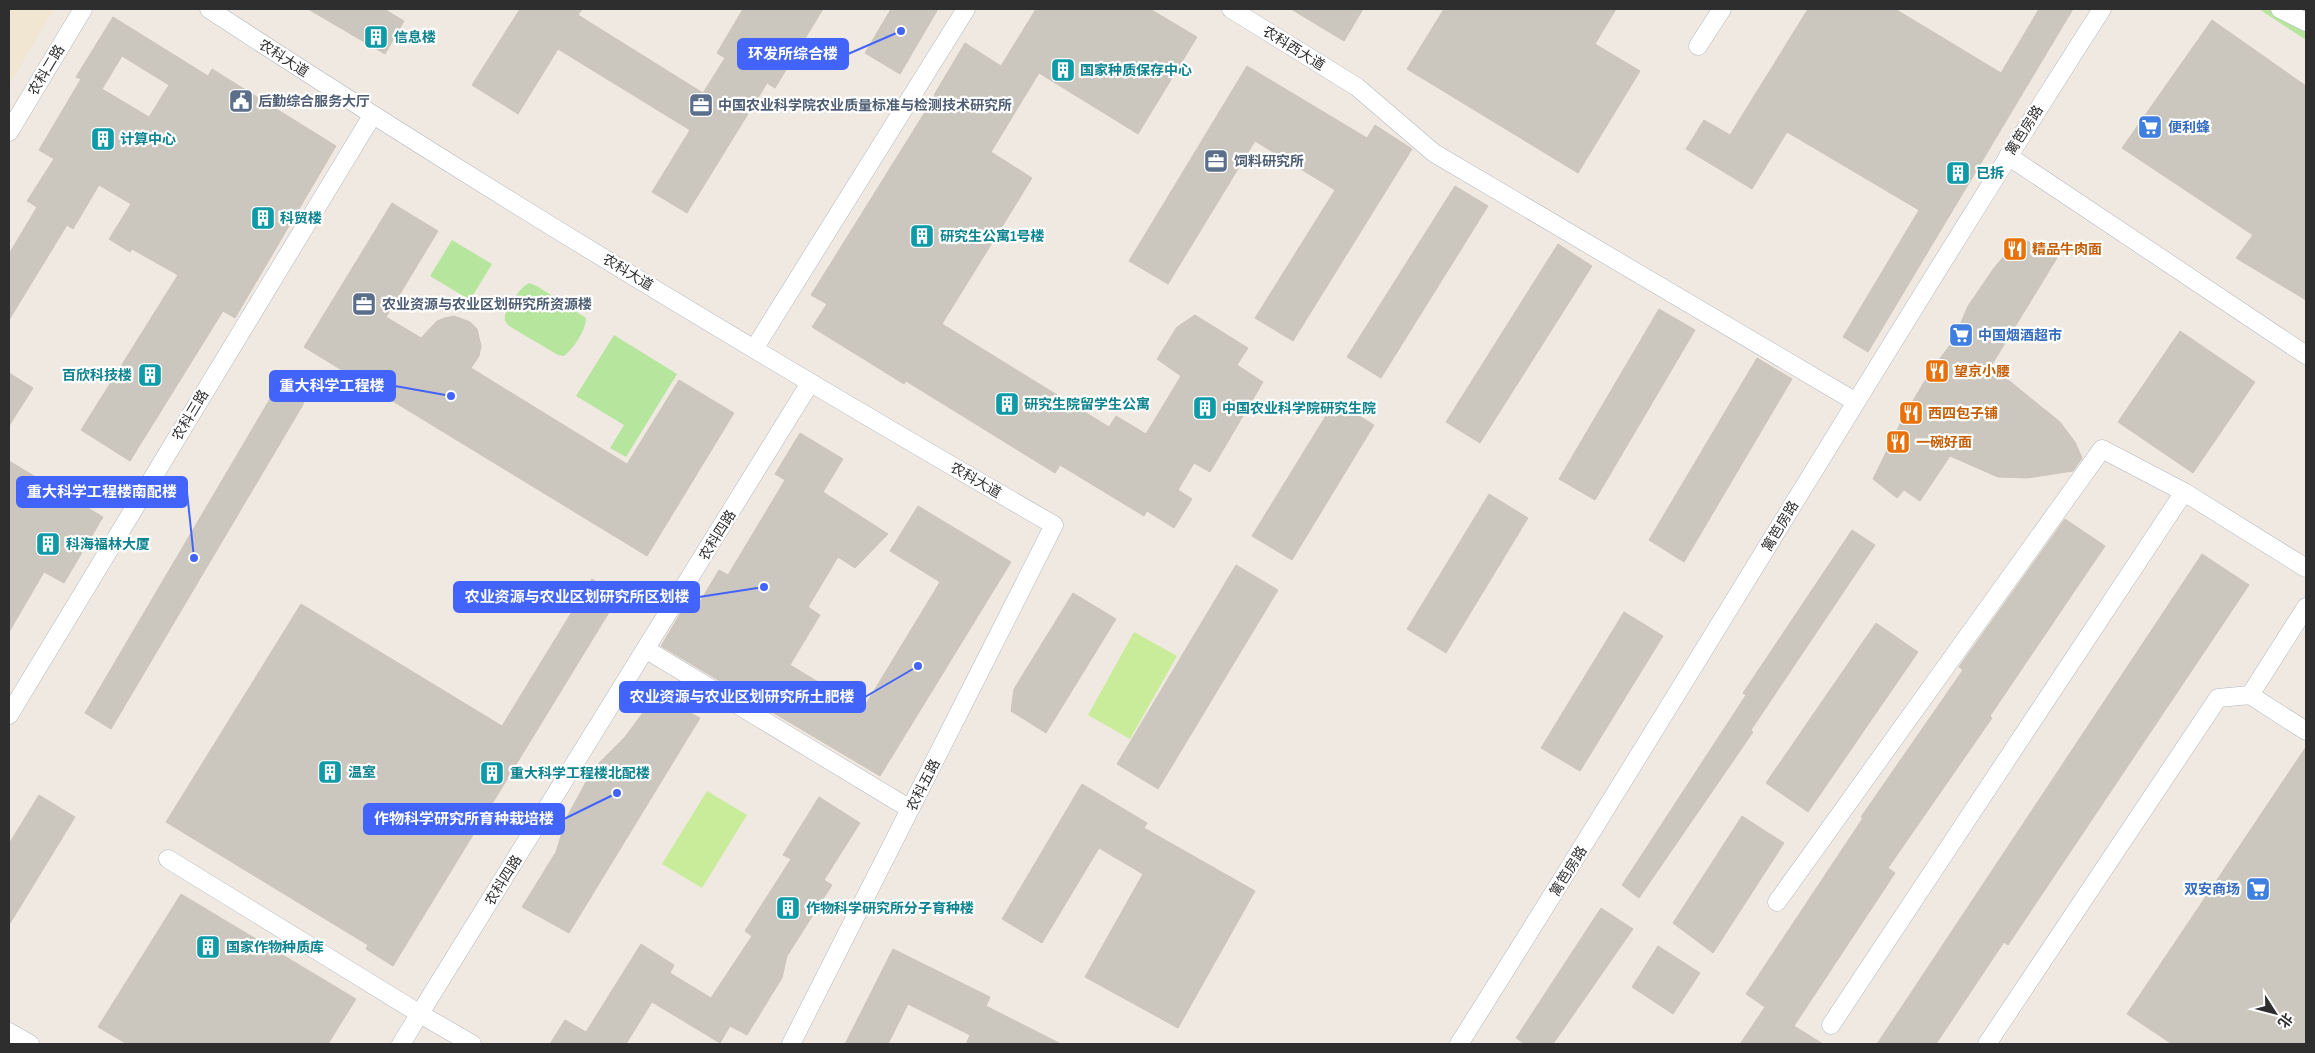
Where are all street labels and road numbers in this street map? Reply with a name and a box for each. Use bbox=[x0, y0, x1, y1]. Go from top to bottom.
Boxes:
street label: 农科西大道 bbox=[1260, 22, 1328, 74]
street label: 农科大道 bbox=[256, 35, 312, 81]
street label: 农科二路 bbox=[24, 41, 68, 99]
street label: 篱笆房路 bbox=[2001, 102, 2047, 158]
street label: 农科大道 bbox=[599, 250, 657, 294]
street label: 农科三路 bbox=[168, 386, 212, 444]
street label: 农科大道 bbox=[947, 458, 1005, 502]
street label: 篱笆房路 bbox=[1758, 497, 1802, 555]
street label: 农科四路 bbox=[695, 506, 739, 564]
street label: 农科五路 bbox=[902, 756, 944, 814]
street label: 篱笆房路 bbox=[1546, 842, 1590, 900]
street label: 农科四路 bbox=[481, 851, 525, 909]

